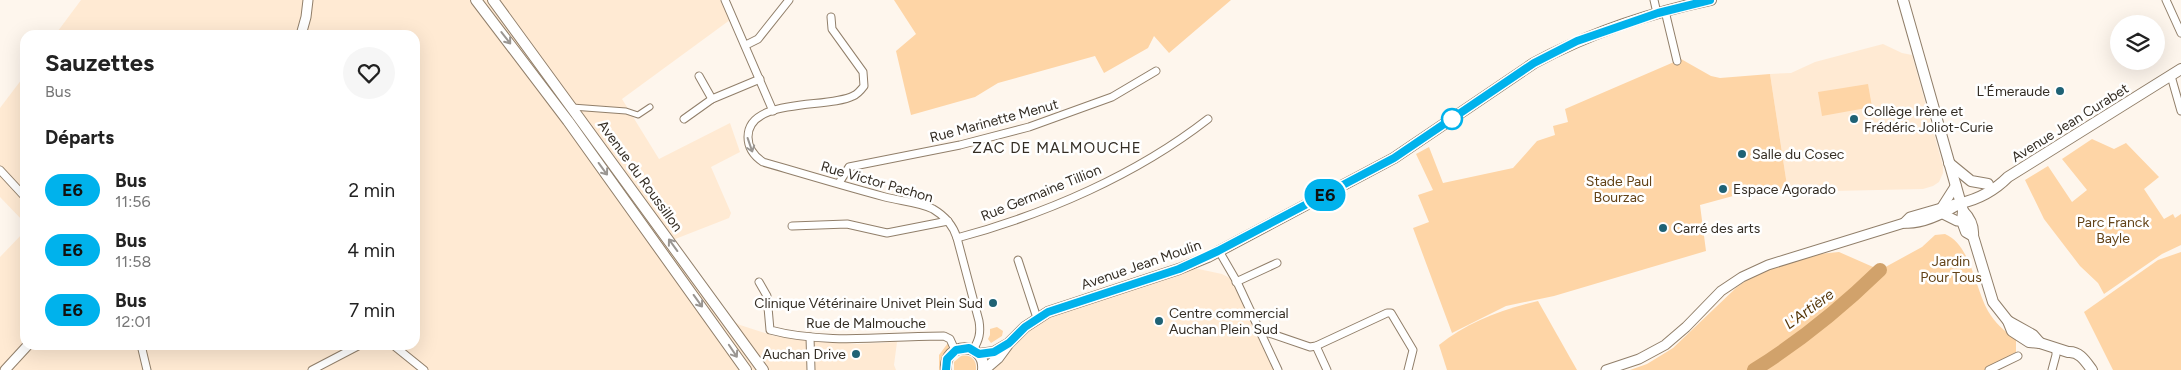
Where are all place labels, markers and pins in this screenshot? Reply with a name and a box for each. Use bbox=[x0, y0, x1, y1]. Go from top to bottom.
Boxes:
place label: L'Émeraude bbox=[1977, 83, 2050, 100]
marker: L'Émeraude bbox=[2054, 85, 2066, 97]
place label: Collège Irène et Frédéric Joliot-Curie bbox=[1864, 103, 1994, 136]
unlabelled marker bbox=[1441, 108, 1463, 130]
marker: Collège Irène et Frédéric Joliot-Curie bbox=[1848, 113, 1860, 125]
place label: Salle du Cosec bbox=[1752, 146, 1845, 163]
marker: Salle du Cosec bbox=[1736, 148, 1748, 160]
place label: Espace Agorado bbox=[1733, 181, 1836, 198]
marker: Espace Agorado bbox=[1717, 183, 1729, 195]
place label: Carré des arts bbox=[1673, 220, 1760, 237]
marker: Carré des arts bbox=[1657, 222, 1669, 234]
place label: Clinique Vétérinaire Univet Plein Sud bbox=[754, 295, 983, 312]
marker: Clinique Vétérinaire Univet Plein Sud bbox=[987, 297, 999, 309]
place label: Centre commercial Auchan Plein Sud bbox=[1169, 305, 1289, 338]
marker: Centre commercial Auchan Plein Sud bbox=[1153, 315, 1165, 327]
place label: Auchan Drive bbox=[763, 346, 846, 363]
marker: Auchan Drive bbox=[850, 348, 862, 360]

